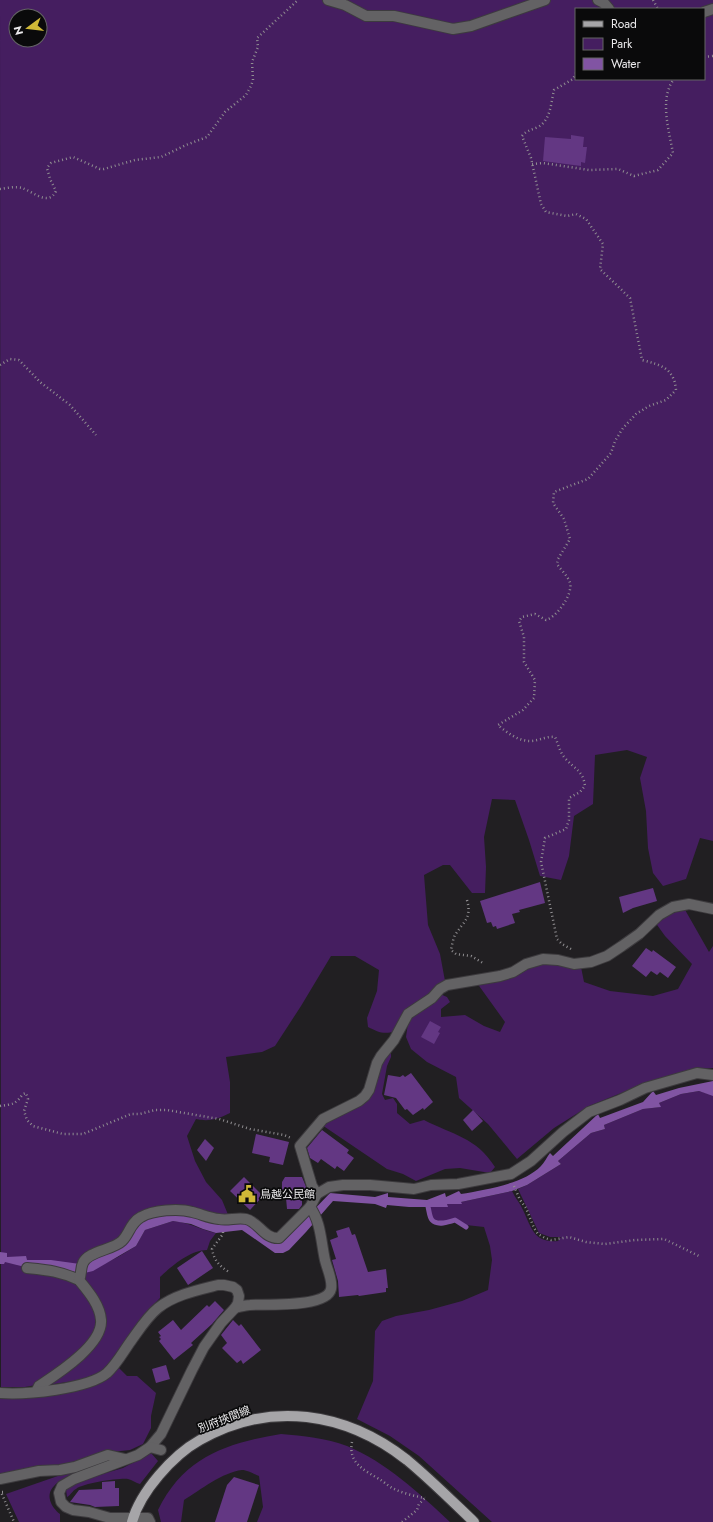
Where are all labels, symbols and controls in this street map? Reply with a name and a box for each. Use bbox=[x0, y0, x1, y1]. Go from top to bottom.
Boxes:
north arrow bbox=[8, 8, 48, 48]
legend bbox=[575, 8, 705, 80]
text: Road bbox=[611, 15, 637, 33]
text: N bbox=[9, 24, 27, 37]
text: Park bbox=[611, 35, 633, 53]
text: Water bbox=[611, 55, 642, 73]
public building icon: 鳥越公民館 bbox=[237, 1184, 257, 1204]
place label: 鳥越公民館 bbox=[260, 1186, 315, 1202]
street label: 別府挾間線 bbox=[195, 1402, 253, 1436]

